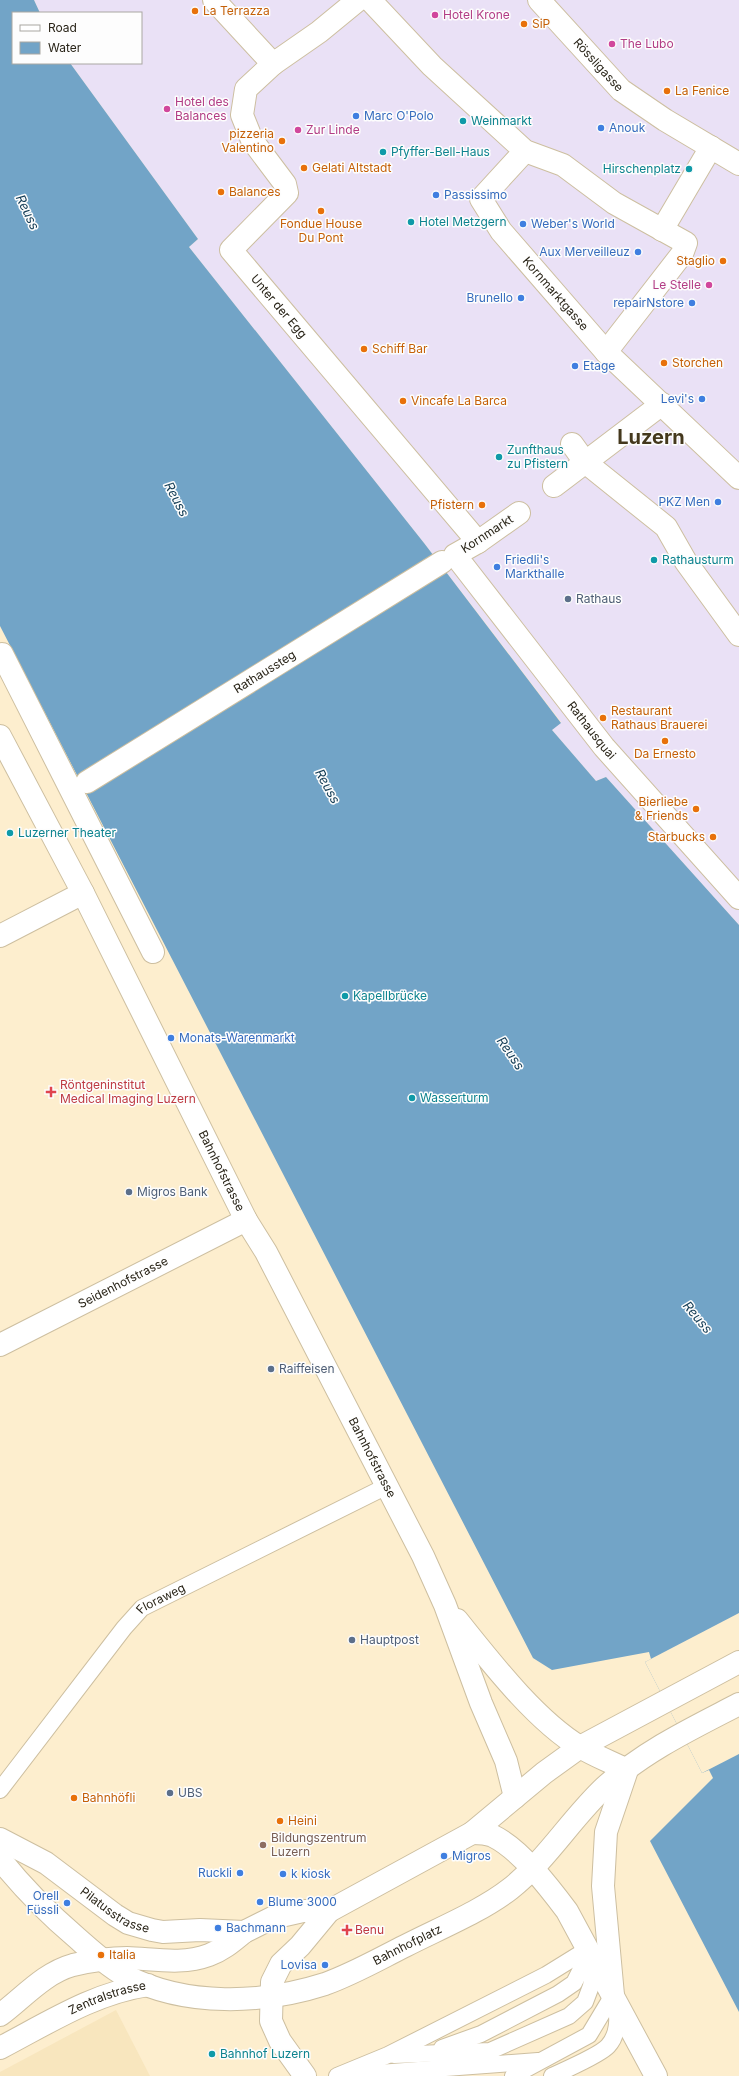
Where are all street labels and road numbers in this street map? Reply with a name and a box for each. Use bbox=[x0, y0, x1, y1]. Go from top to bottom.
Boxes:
street label: Rössligasse bbox=[571, 35, 627, 95]
street label: Kornmarktgasse bbox=[520, 254, 592, 333]
street label: Unter der Egg bbox=[248, 271, 310, 341]
street label: Kornmarkt bbox=[458, 511, 516, 556]
street label: Rathaussteg bbox=[231, 647, 298, 696]
street label: Rathausquai bbox=[564, 698, 620, 762]
street label: Bahnhofstrasse bbox=[195, 1128, 248, 1214]
street label: Seidenhofstrasse bbox=[75, 1253, 170, 1311]
street label: Bahnhofstrasse bbox=[346, 1415, 400, 1500]
street label: Floraweg bbox=[133, 1580, 187, 1617]
street label: Pilatusstrasse bbox=[77, 1884, 151, 1936]
street label: Bahnhofplatz bbox=[370, 1921, 444, 1968]
street label: Zentralstrasse bbox=[66, 1977, 147, 2018]

